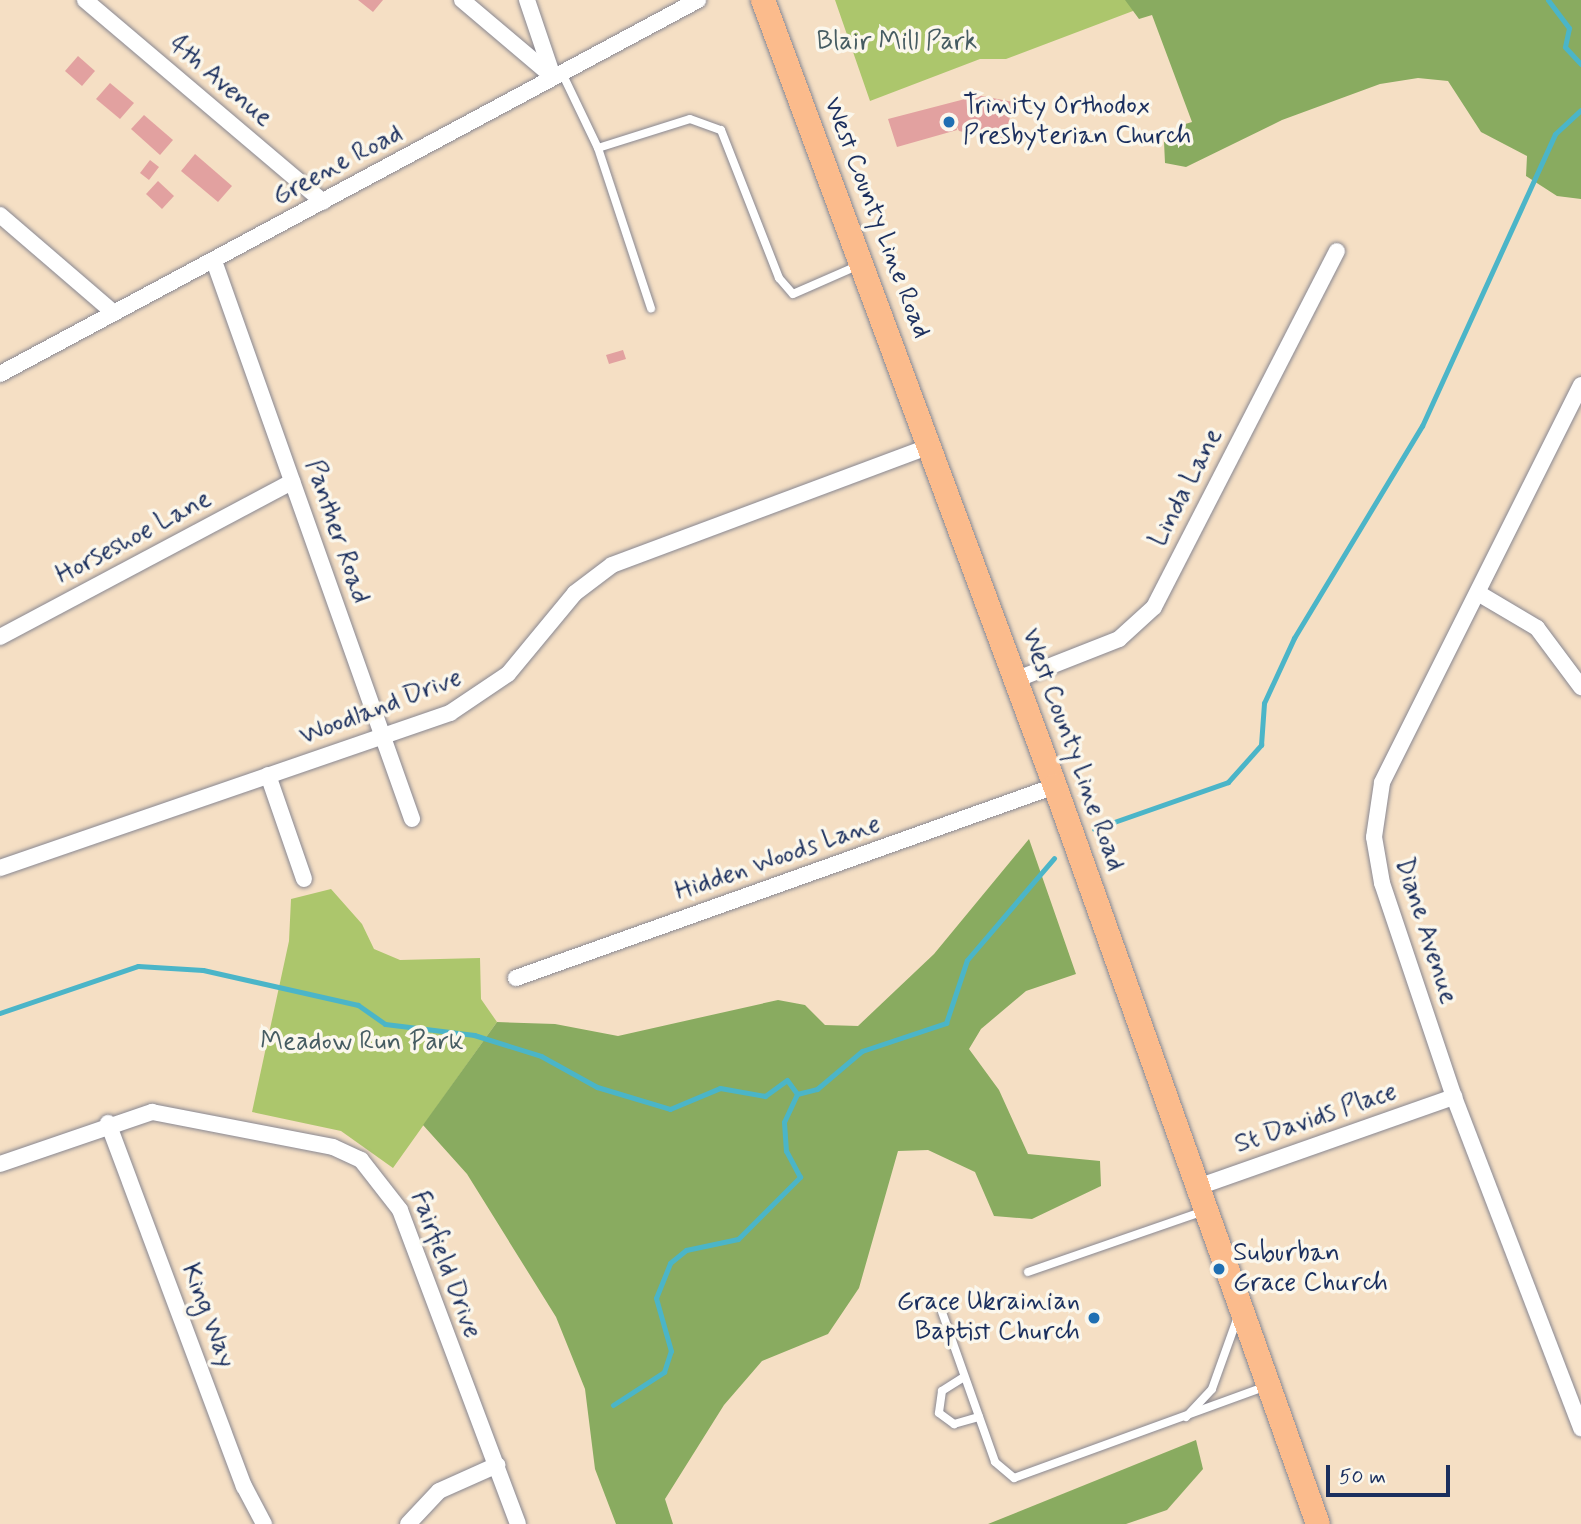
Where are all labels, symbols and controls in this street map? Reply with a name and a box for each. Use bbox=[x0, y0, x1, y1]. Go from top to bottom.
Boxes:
park label: Blair Mill Park bbox=[817, 27, 977, 59]
street label: 4th Avenue bbox=[162, 30, 278, 134]
place label: Trinity Orthodox Presbyterian Church bbox=[963, 91, 1197, 152]
street label: West County Line Road bbox=[816, 94, 936, 342]
marker: Trinity Orthodox Presbyterian Church bbox=[941, 114, 957, 130]
street label: Greene Road bbox=[268, 119, 408, 213]
street label: Linda Lane bbox=[1145, 425, 1229, 551]
street label: Panther Road bbox=[297, 457, 375, 607]
street label: Horseshoe Lane bbox=[52, 485, 216, 591]
street label: West County Line Road bbox=[1014, 626, 1130, 874]
street label: Woodland Drive bbox=[297, 663, 465, 753]
street label: Hidden Woods Lane bbox=[673, 810, 883, 908]
street label: Diane Avenue bbox=[1387, 854, 1463, 1008]
park label: Meadow Run Park bbox=[262, 1027, 462, 1059]
street label: St Davids Place bbox=[1230, 1077, 1402, 1161]
street label: Fairfield Drive bbox=[403, 1188, 487, 1342]
place label: Suburban Grace Church bbox=[1233, 1238, 1385, 1300]
street label: King Way bbox=[173, 1260, 241, 1372]
marker: Suburban Grace Church bbox=[1211, 1261, 1227, 1277]
place label: Grace Ukrainian Baptist Church bbox=[899, 1287, 1080, 1348]
marker: Grace Ukrainian Baptist Church bbox=[1086, 1310, 1102, 1326]
scale bar bbox=[1329, 1450, 1453, 1494]
text: 50 m bbox=[1339, 1463, 1386, 1491]

